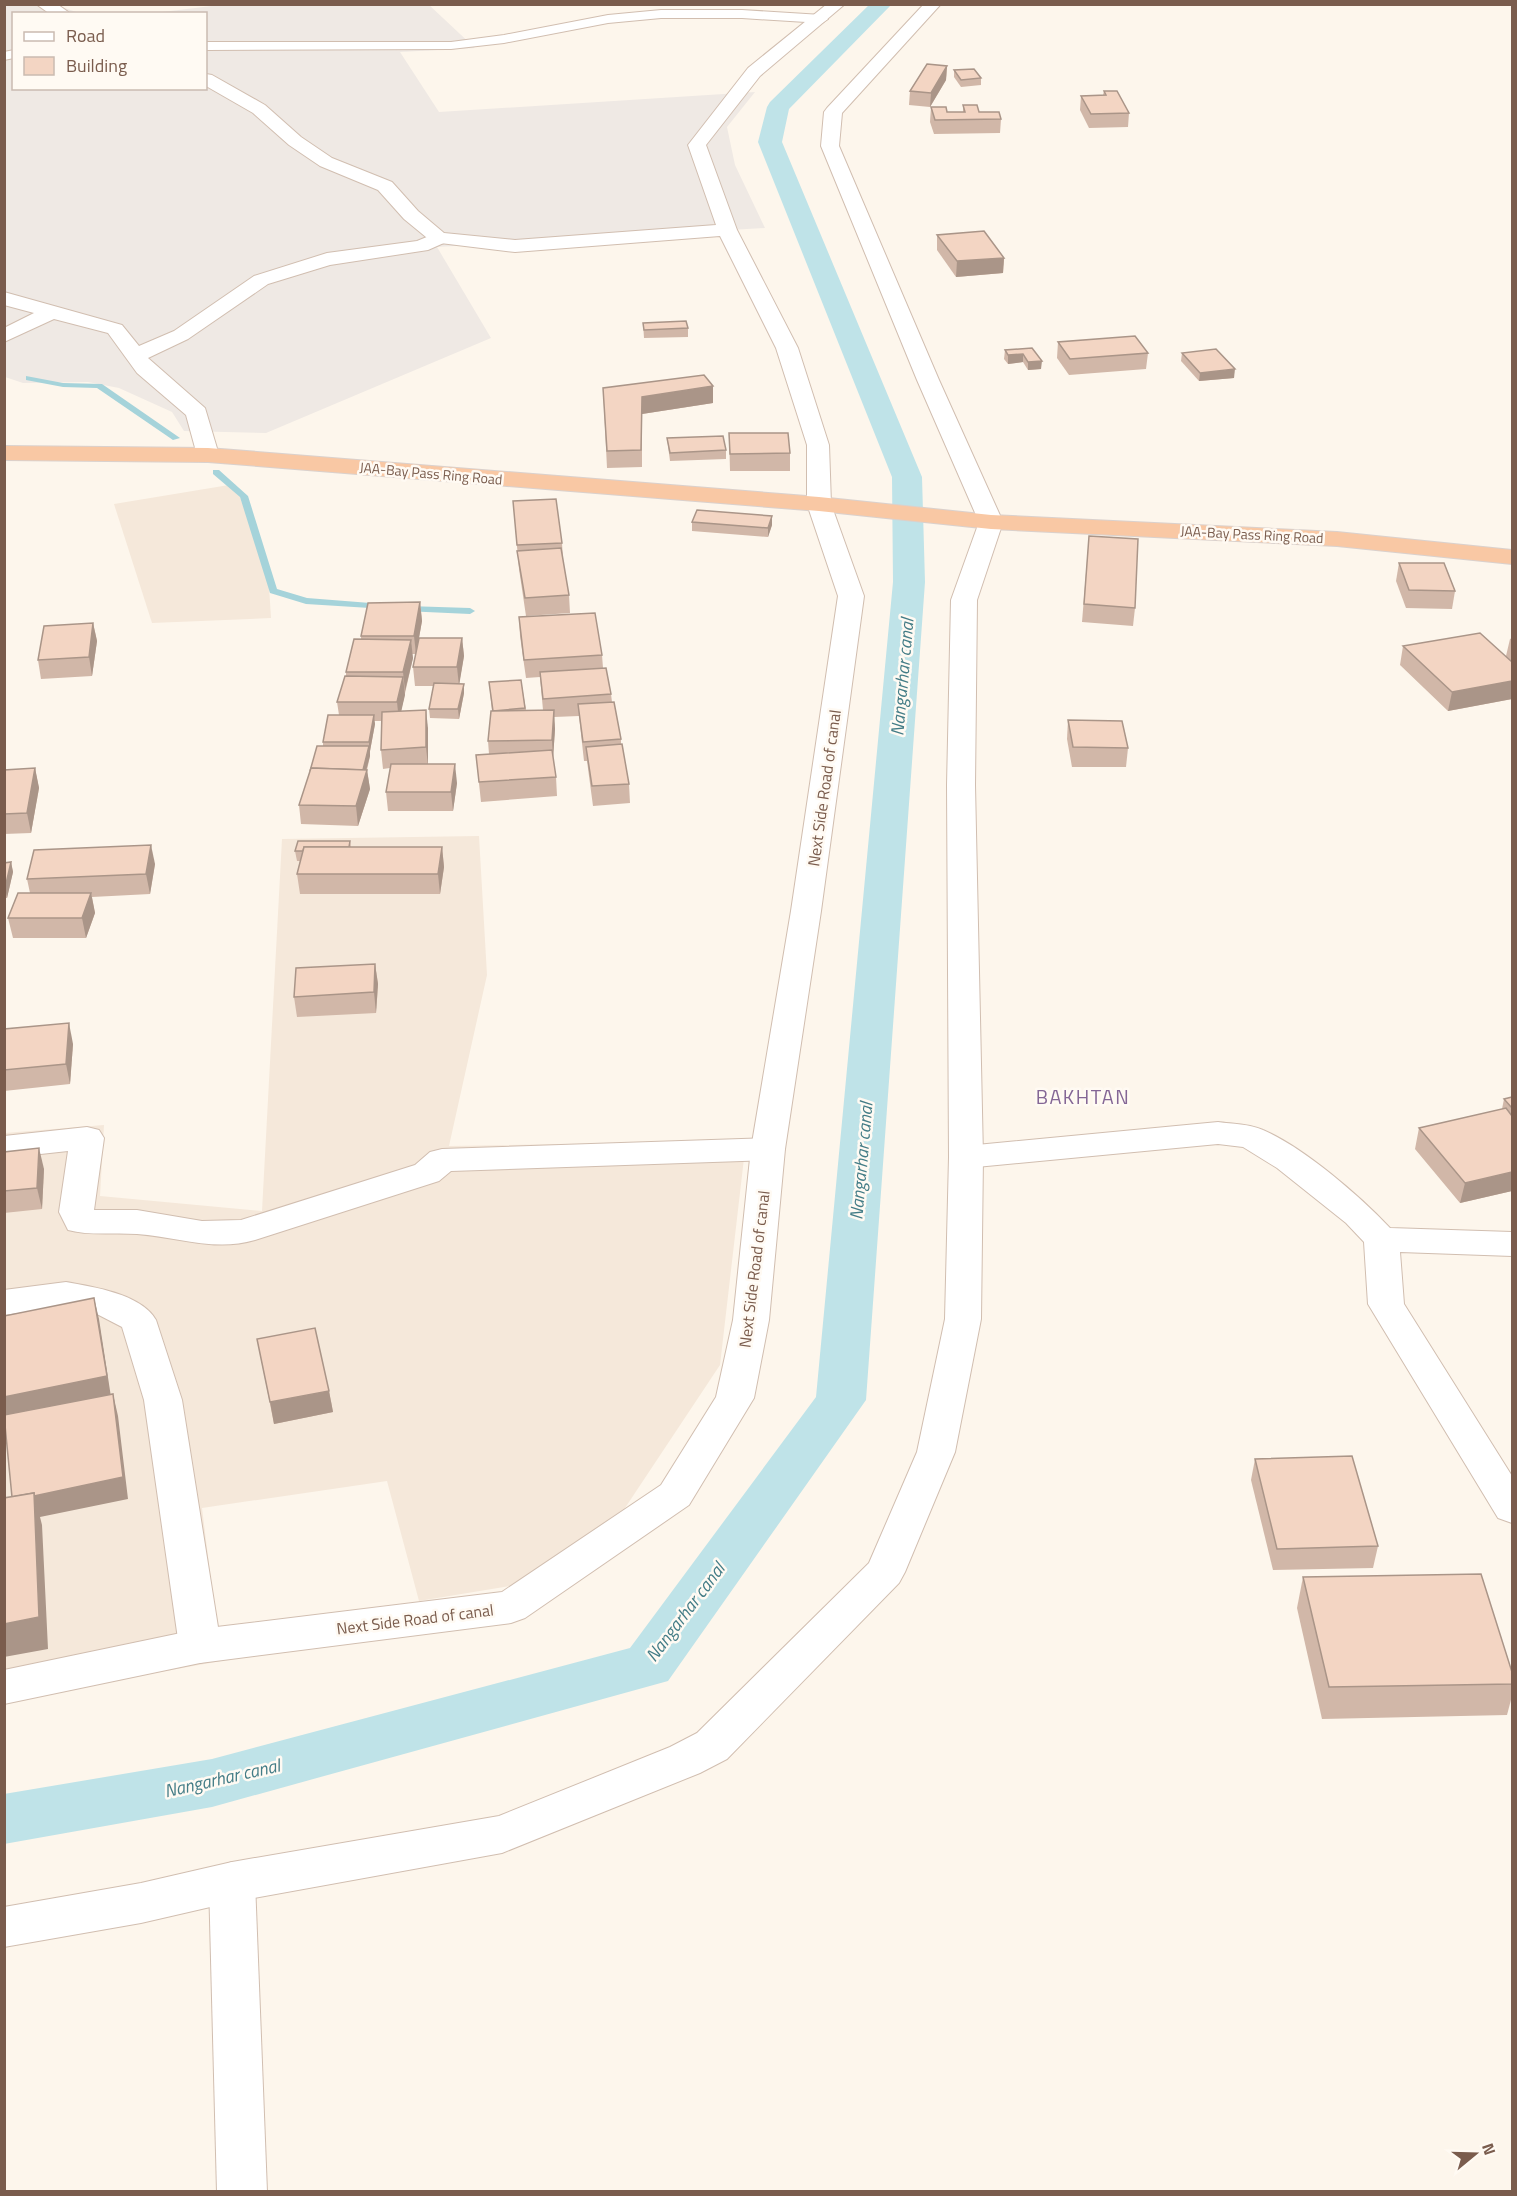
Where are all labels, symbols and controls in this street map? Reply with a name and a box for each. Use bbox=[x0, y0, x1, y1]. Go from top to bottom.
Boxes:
legend bbox=[12, 12, 207, 90]
text: Road bbox=[66, 22, 105, 49]
text: Building bbox=[66, 52, 127, 79]
street label: JAA-Bay Pass Ring Road bbox=[359, 456, 503, 490]
street label: JAA-Bay Pass Ring Road bbox=[1180, 520, 1324, 548]
water label: Nangarhar canal bbox=[883, 615, 921, 737]
street label: Next Side Road of canal bbox=[801, 708, 847, 868]
district label: BAKHTAN bbox=[1036, 1081, 1130, 1112]
water label: Nangarhar canal bbox=[842, 1099, 880, 1221]
street label: Next Side Road of canal bbox=[732, 1189, 776, 1349]
water label: Nangarhar canal bbox=[639, 1555, 733, 1667]
street label: Next Side Road of canal bbox=[335, 1597, 495, 1641]
water label: Nangarhar canal bbox=[161, 1751, 285, 1804]
north arrow bbox=[1445, 2124, 1505, 2184]
text: N bbox=[1476, 2140, 1502, 2158]

